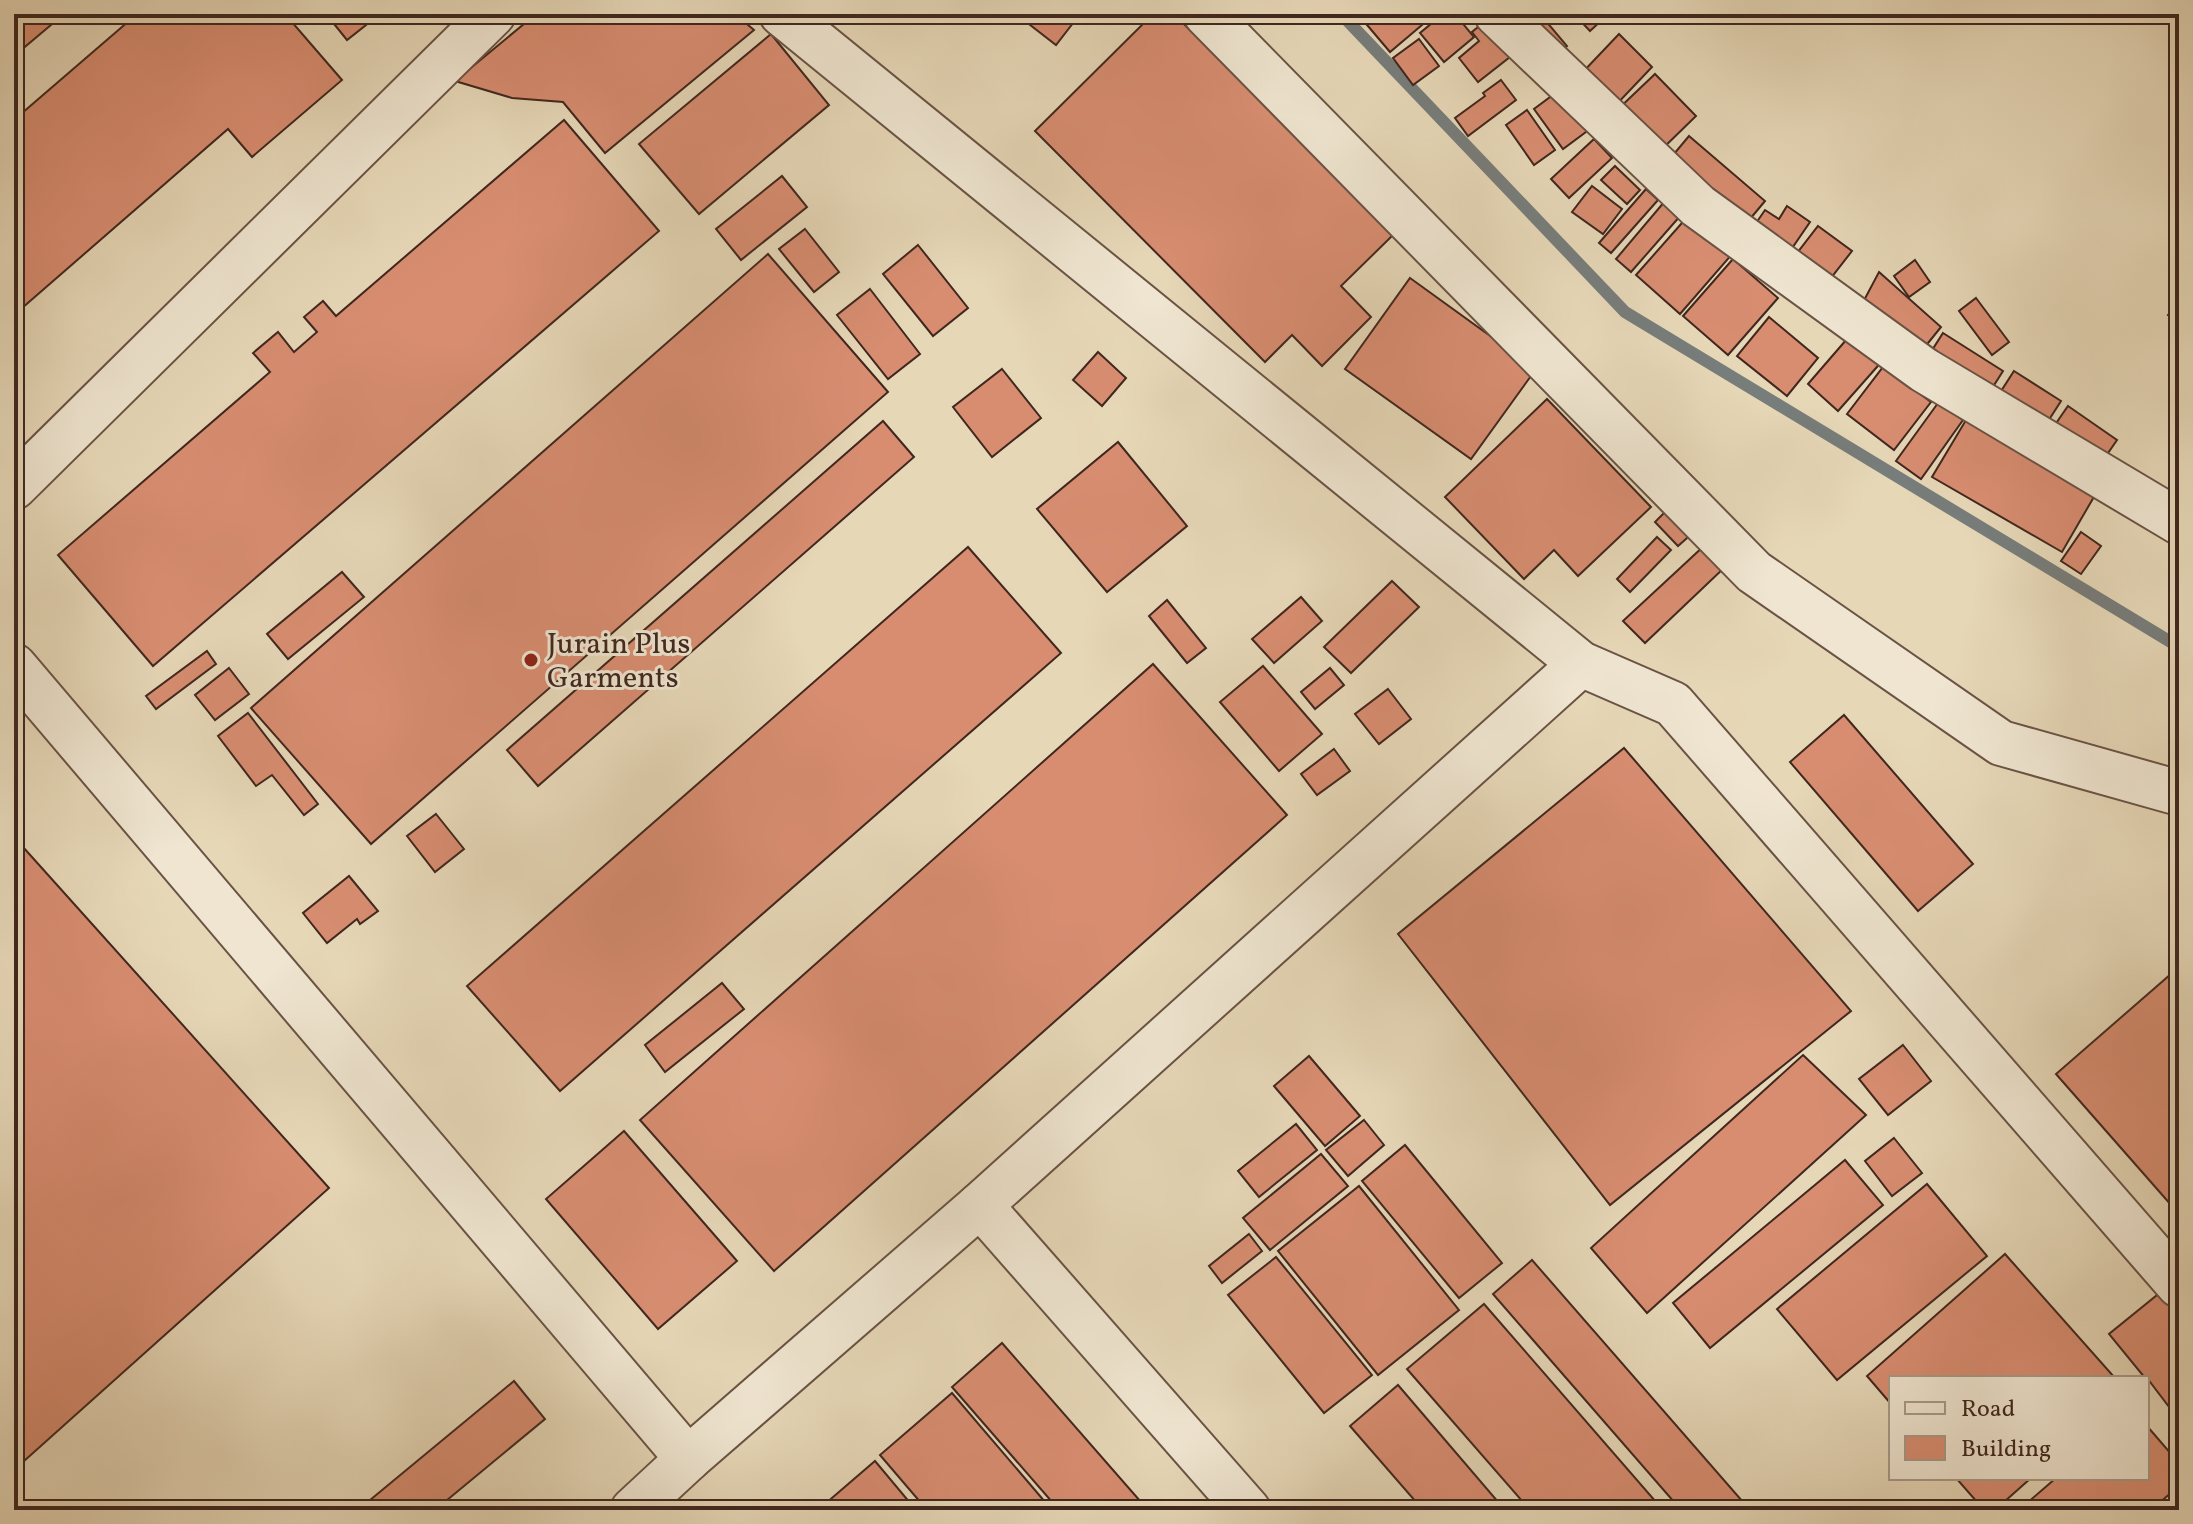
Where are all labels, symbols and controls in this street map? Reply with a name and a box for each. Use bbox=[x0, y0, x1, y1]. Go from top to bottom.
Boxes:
place label: Jurain Plus Garments bbox=[547, 624, 690, 700]
marker: Jurain Plus Garments bbox=[522, 651, 540, 669]
legend bbox=[1889, 1376, 2149, 1480]
text: Road bbox=[1961, 1393, 2015, 1427]
text: Building bbox=[1961, 1433, 2051, 1467]

